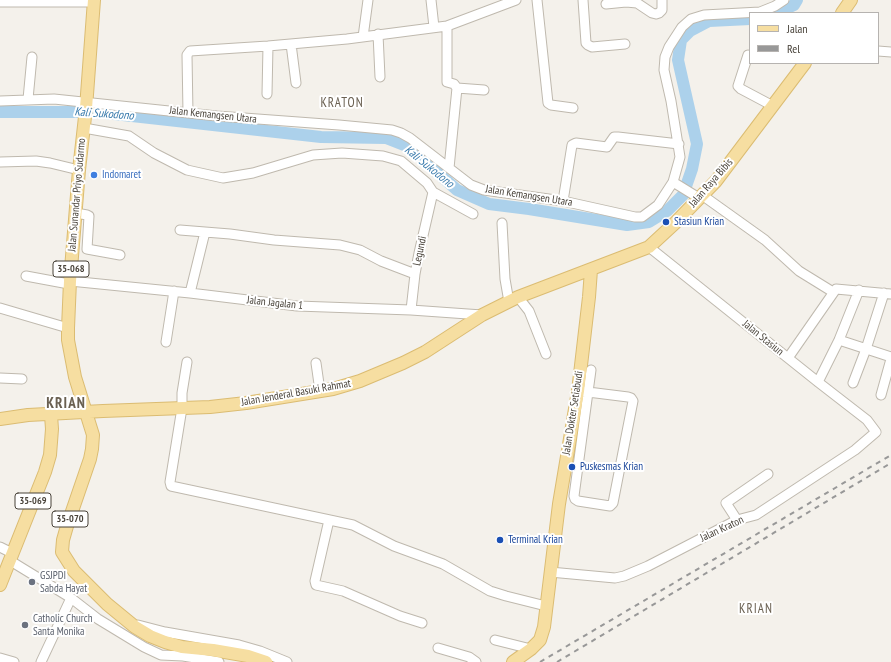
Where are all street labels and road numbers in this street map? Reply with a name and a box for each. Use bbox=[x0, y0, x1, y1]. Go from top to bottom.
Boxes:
street label: Jalan Kemangsen Utara bbox=[169, 104, 257, 126]
street label: Jalan Sunandar Priyo Sudarmo bbox=[65, 138, 89, 252]
street label: Jalan Raya Bibis bbox=[686, 156, 736, 210]
street label: Jalan Kemangsen Utara bbox=[485, 183, 573, 209]
street label: Legundi bbox=[410, 235, 430, 267]
road number: 35-068 bbox=[53, 261, 89, 277]
street label: Jalan Jagalan 1 bbox=[246, 293, 304, 313]
street label: Jalan Stasiun bbox=[740, 317, 786, 359]
street label: Jalan Dokter Setiabudi bbox=[560, 370, 586, 456]
street label: Jalan Jenderal Basuki Rahmat bbox=[240, 377, 352, 409]
road number: 35-069 bbox=[15, 493, 51, 509]
road number: 35-070 bbox=[52, 511, 88, 527]
street label: Jalan Kraton bbox=[698, 513, 746, 545]

